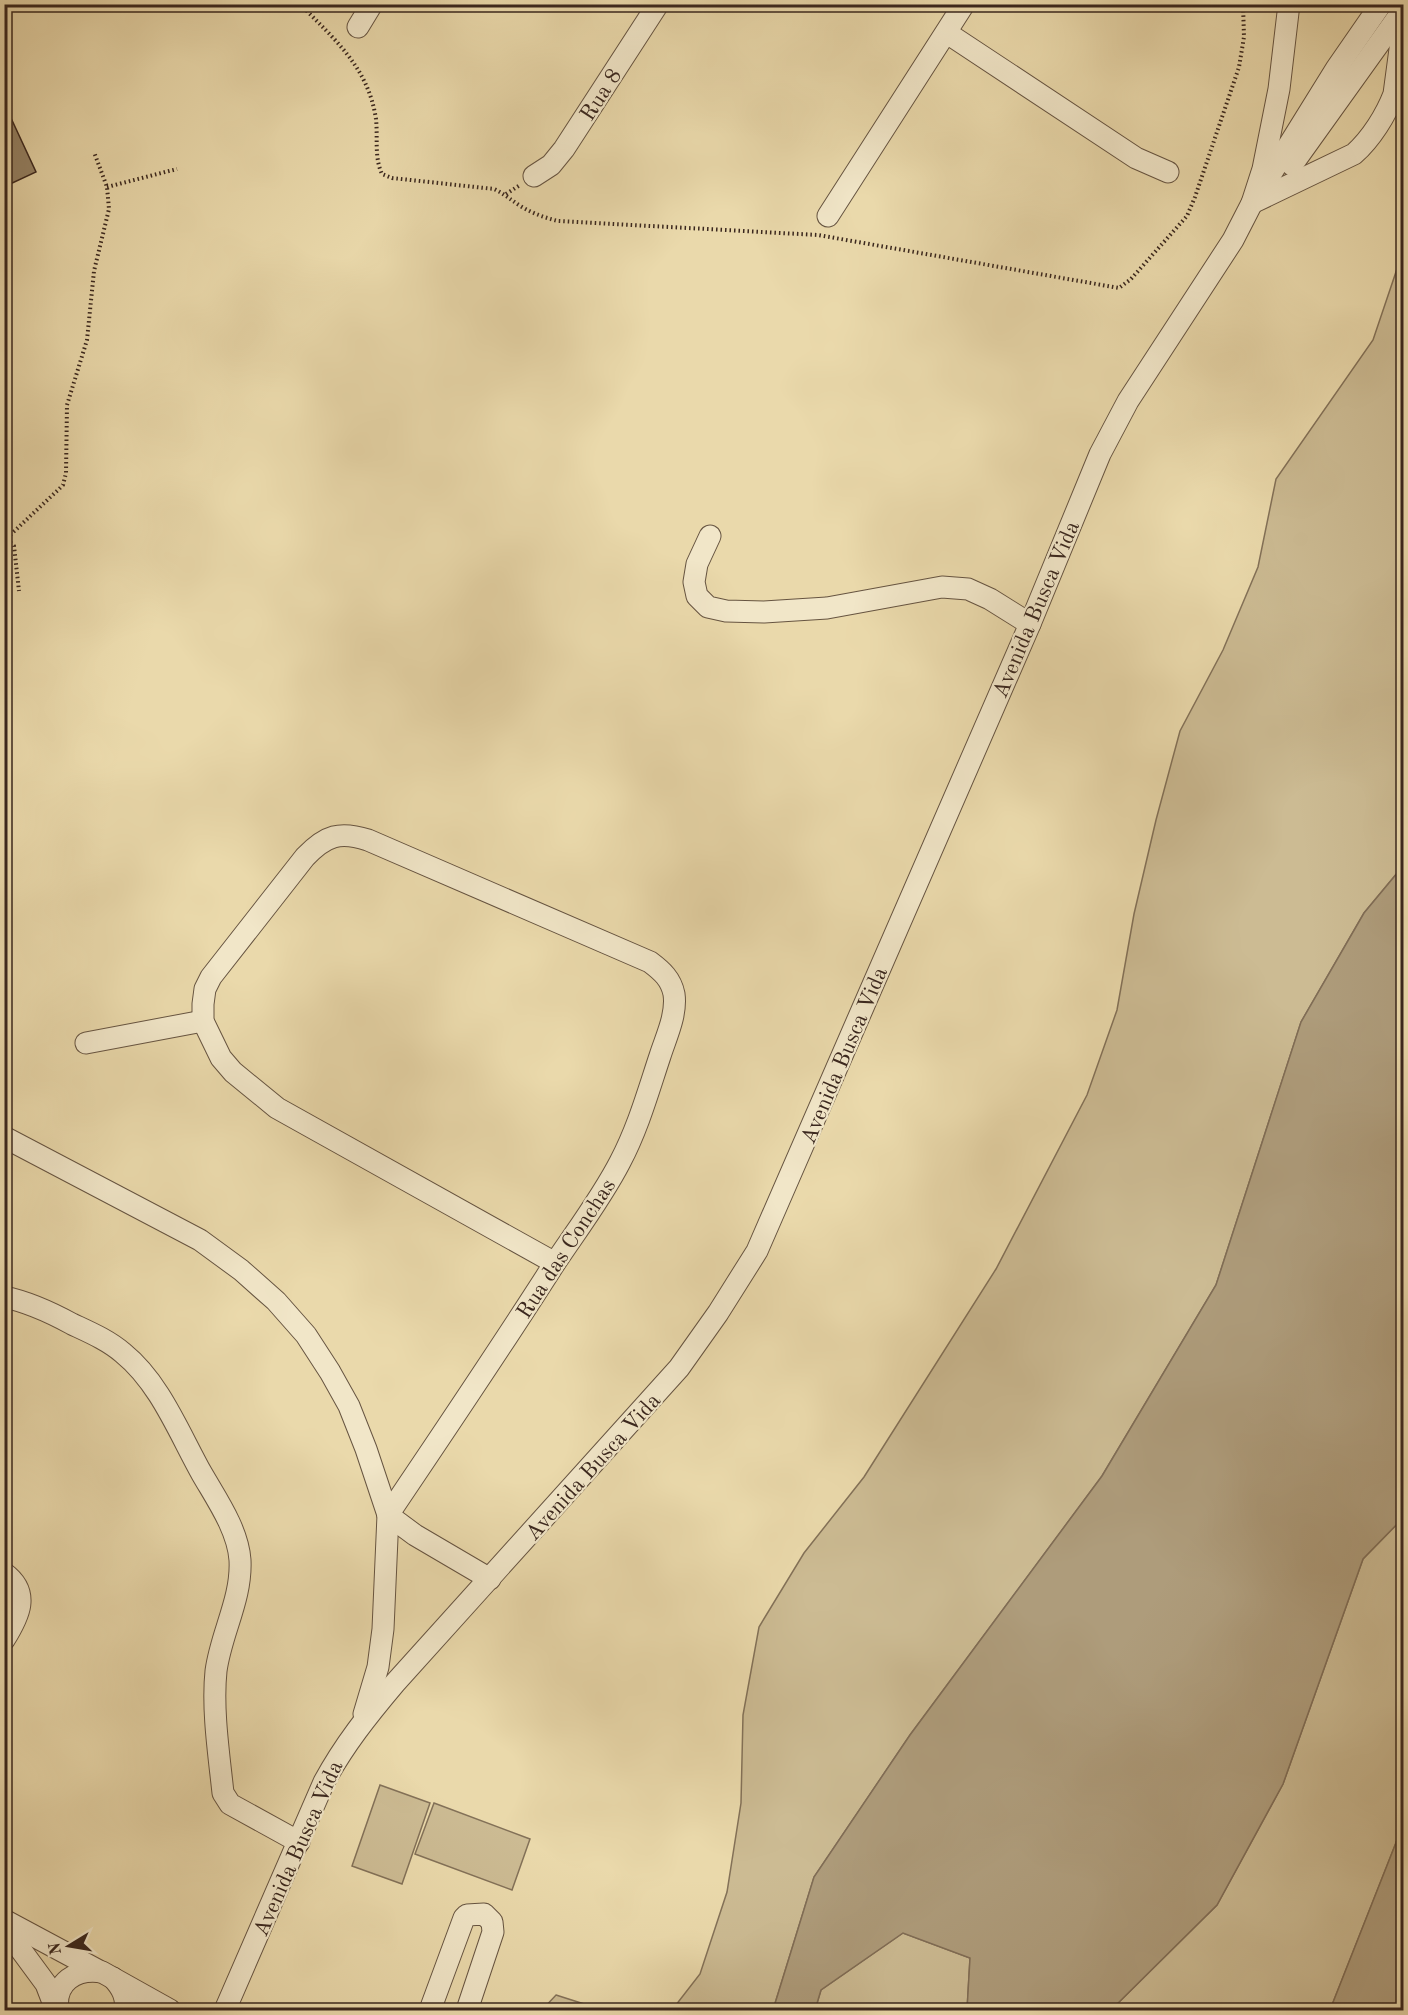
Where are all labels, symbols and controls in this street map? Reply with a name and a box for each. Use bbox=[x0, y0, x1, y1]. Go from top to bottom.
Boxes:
street label: Rua 8 bbox=[577, 65, 627, 125]
street label: Avenida Busca Vida bbox=[990, 518, 1084, 701]
street label: Avenida Busca Vida bbox=[798, 964, 892, 1147]
street label: Rua das Conchas bbox=[513, 1175, 620, 1323]
street label: Avenida Busca Vida bbox=[522, 1389, 665, 1545]
street label: Avenida Busca Vida bbox=[250, 1758, 348, 1940]
north arrow bbox=[39, 1916, 99, 1976]
text: N bbox=[47, 1940, 65, 1956]

